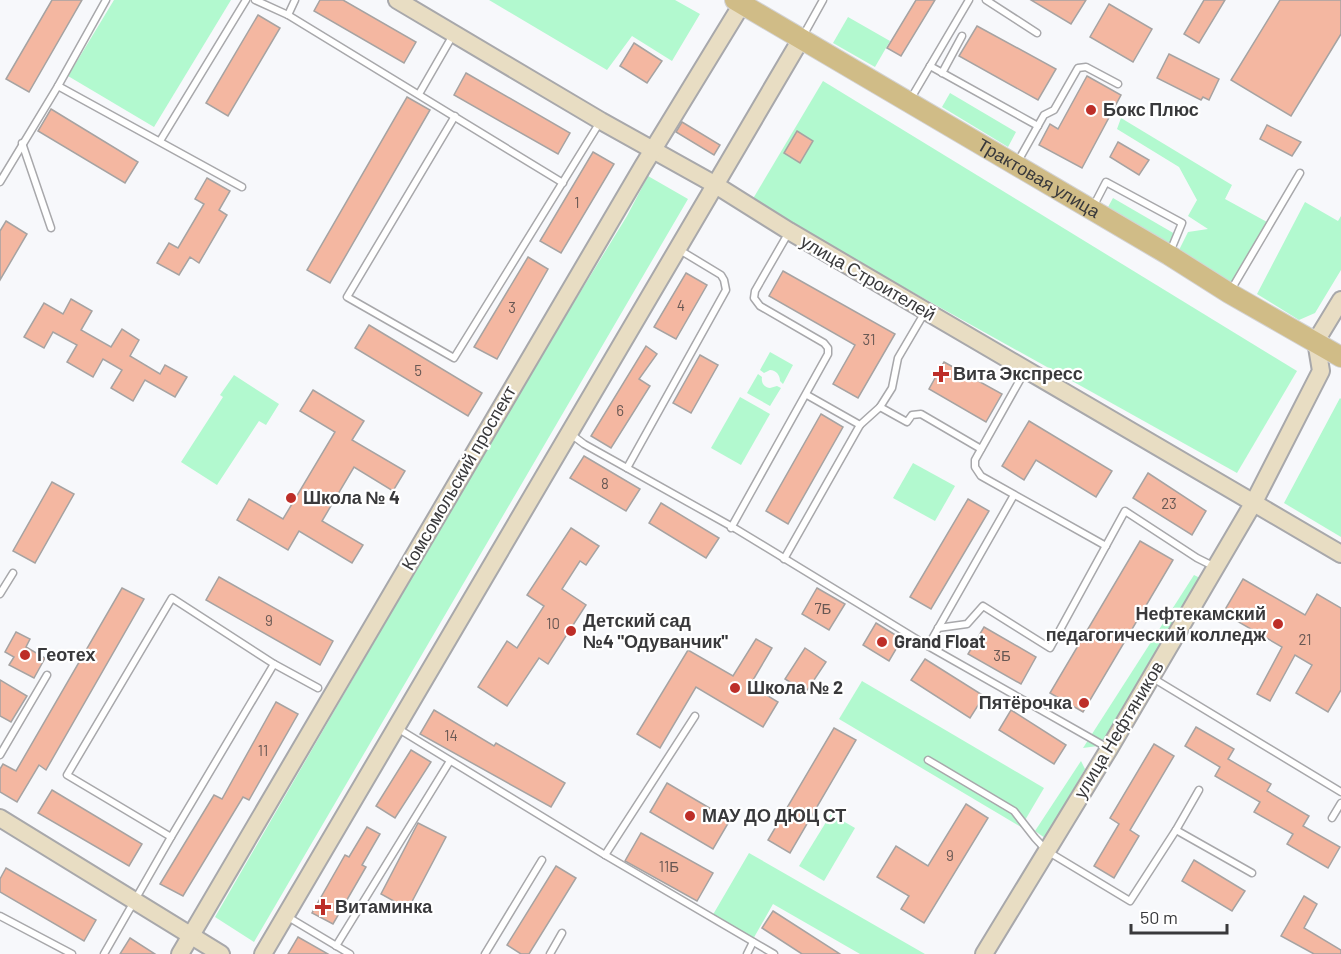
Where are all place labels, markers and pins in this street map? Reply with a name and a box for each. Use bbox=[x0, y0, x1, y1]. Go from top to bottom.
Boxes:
place label: Бокс Плюс bbox=[1103, 98, 1199, 120]
marker: Бокс Плюс bbox=[1084, 103, 1098, 117]
place label: Вита Экспресс bbox=[953, 362, 1083, 384]
marker: Вита Экспресс bbox=[934, 367, 948, 381]
place label: Школа № 4 bbox=[303, 486, 400, 508]
marker: Школа № 4 bbox=[284, 491, 298, 505]
place label: Нефтекамский педагогический колледж bbox=[1046, 602, 1266, 645]
place label: Детский сад №4 "Одуванчик" bbox=[583, 609, 728, 652]
marker: Нефтекамский педагогический колледж bbox=[1271, 617, 1285, 631]
marker: Детский сад №4 "Одуванчик" bbox=[564, 624, 578, 638]
place label: Grand Float bbox=[894, 630, 986, 652]
marker: Grand Float bbox=[875, 635, 889, 649]
place label: Геотех bbox=[37, 643, 95, 665]
marker: Геотех bbox=[18, 648, 32, 662]
place label: Школа № 2 bbox=[747, 676, 843, 698]
marker: Школа № 2 bbox=[728, 681, 742, 695]
place label: Пятёрочка bbox=[979, 691, 1073, 713]
marker: Пятёрочка bbox=[1077, 696, 1091, 710]
place label: МАУ ДО ДЮЦ СТ bbox=[702, 804, 846, 826]
marker: МАУ ДО ДЮЦ СТ bbox=[683, 809, 697, 823]
place label: Витаминка bbox=[335, 895, 433, 917]
marker: Витаминка bbox=[316, 900, 330, 914]

